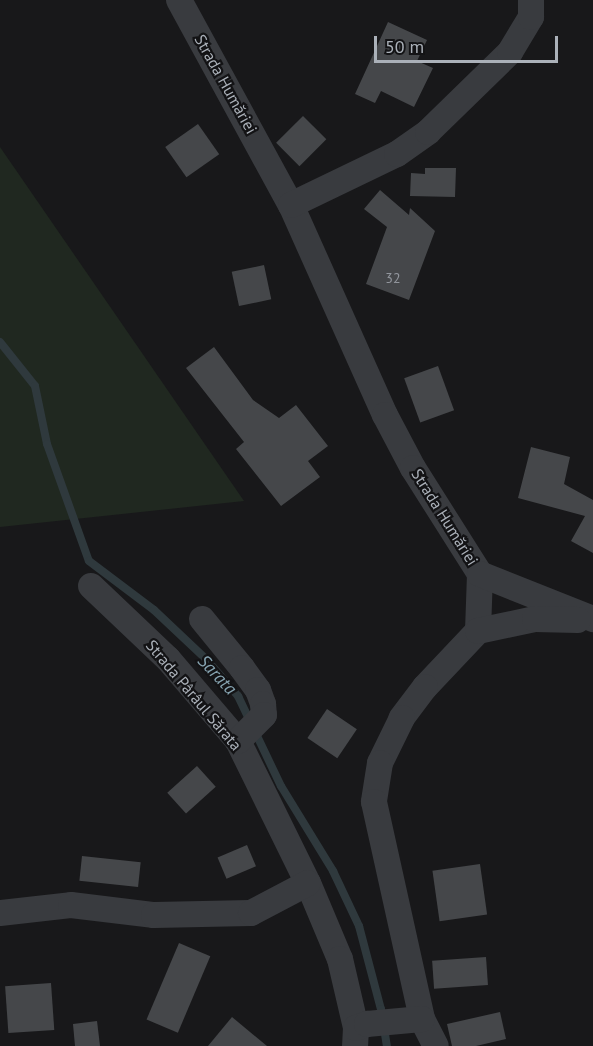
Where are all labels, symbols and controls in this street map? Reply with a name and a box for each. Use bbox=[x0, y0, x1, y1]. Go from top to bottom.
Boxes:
scale bar bbox=[377, 24, 562, 62]
street label: Strada Humăriei bbox=[191, 31, 261, 137]
text: 50 m bbox=[385, 35, 424, 58]
house number: 32 bbox=[385, 270, 401, 286]
street label: Strada Humăriei bbox=[408, 465, 482, 569]
street label: Strada Pârâul Sărata bbox=[142, 636, 246, 754]
water label: Sarata bbox=[193, 650, 241, 700]

